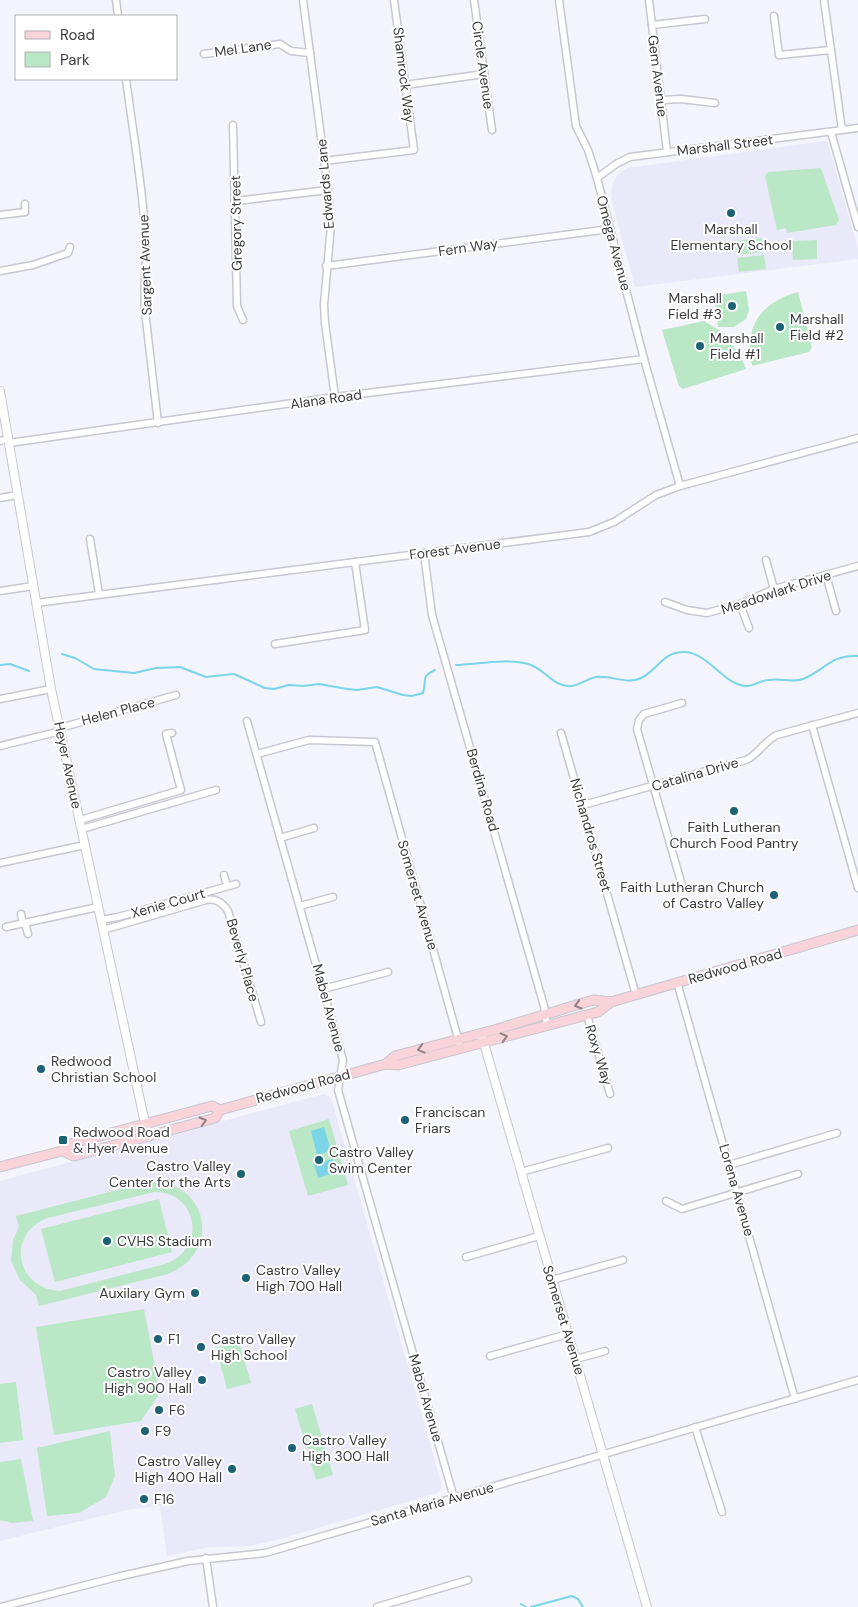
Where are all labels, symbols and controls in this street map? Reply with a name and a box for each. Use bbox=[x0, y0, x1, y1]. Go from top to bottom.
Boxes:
legend bbox=[15, 15, 178, 80]
street label: Circle Avenue bbox=[468, 20, 498, 110]
text: Road bbox=[60, 25, 95, 45]
street label: Shamrock Way bbox=[389, 26, 419, 124]
street label: Gem Avenue bbox=[644, 34, 672, 118]
street label: Mel Lane bbox=[213, 35, 273, 61]
text: Park bbox=[60, 50, 90, 70]
street label: Marshall Street bbox=[676, 130, 774, 160]
street label: Edwards Lane bbox=[312, 138, 338, 230]
street label: Gregory Street bbox=[226, 175, 246, 271]
street label: Omega Avenue bbox=[593, 193, 635, 293]
marker: Marshall Elementary School bbox=[725, 207, 737, 219]
street label: Sargent Avenue bbox=[134, 214, 156, 316]
place label: Marshall Elementary School bbox=[670, 220, 792, 254]
street label: Fern Way bbox=[437, 234, 499, 260]
place label: Marshall Field #3 bbox=[668, 289, 722, 323]
marker: Marshall Field #3 bbox=[726, 300, 738, 312]
place label: Marshall Field #2 bbox=[790, 310, 844, 344]
marker: Marshall Field #2 bbox=[774, 321, 786, 333]
place label: Marshall Field #1 bbox=[710, 329, 764, 363]
marker: Marshall Field #1 bbox=[694, 340, 706, 352]
street label: Alana Road bbox=[289, 385, 363, 413]
street label: Forest Avenue bbox=[408, 534, 502, 564]
street label: Meadowlark Drive bbox=[719, 566, 833, 618]
street label: Helen Place bbox=[79, 693, 157, 729]
street label: Heyer Avenue bbox=[50, 720, 86, 810]
street label: Berdina Road bbox=[463, 746, 503, 834]
street label: Catalina Drive bbox=[649, 753, 741, 795]
street label: Nichandros Street bbox=[566, 776, 616, 894]
marker: Faith Lutheran Church Food Pantry bbox=[728, 805, 740, 817]
place label: Faith Lutheran Church Food Pantry bbox=[669, 818, 799, 852]
street label: Somerset Avenue bbox=[394, 838, 442, 952]
place label: Faith Lutheran Church of Castro Valley bbox=[620, 878, 764, 912]
street label: Xenie Court bbox=[129, 884, 207, 922]
marker: Faith Lutheran Church of Castro Valley bbox=[768, 889, 780, 901]
street label: Beverly Place bbox=[223, 916, 263, 1004]
street label: Redwood Road bbox=[686, 944, 784, 988]
street label: Mabel Avenue bbox=[309, 962, 349, 1054]
one-way arrow bbox=[574, 999, 583, 1009]
street label: Roxy Way bbox=[581, 1023, 617, 1088]
one-way arrow bbox=[500, 1032, 509, 1043]
one-way arrow bbox=[416, 1043, 425, 1054]
place label: Redwood Christian School bbox=[51, 1052, 156, 1086]
marker: Redwood Christian School bbox=[35, 1063, 47, 1075]
street label: Redwood Road bbox=[254, 1065, 352, 1107]
place label: Franciscan Friars bbox=[415, 1103, 485, 1137]
marker: Franciscan Friars bbox=[399, 1114, 411, 1126]
one-way arrow bbox=[199, 1117, 207, 1127]
place label: Redwood Road & Hyer Avenue bbox=[73, 1123, 170, 1157]
marker: Redwood Road & Hyer Avenue bbox=[57, 1134, 69, 1146]
street label: Lorena Avenue bbox=[715, 1142, 759, 1238]
place label: Castro Valley Swim Center bbox=[329, 1143, 414, 1177]
marker: Castro Valley Swim Center bbox=[313, 1154, 325, 1166]
place label: Castro Valley Center for the Arts bbox=[109, 1157, 231, 1191]
marker: Castro Valley Center for the Arts bbox=[235, 1168, 247, 1180]
place label: CVHS Stadium bbox=[117, 1232, 212, 1250]
marker: CVHS Stadium bbox=[101, 1235, 113, 1247]
place label: Castro Valley High 700 Hall bbox=[256, 1261, 342, 1295]
street label: Somerset Avenue bbox=[539, 1263, 589, 1377]
marker: Castro Valley High 700 Hall bbox=[240, 1272, 252, 1284]
place label: Auxilary Gym bbox=[99, 1284, 185, 1302]
marker: Auxilary Gym bbox=[189, 1287, 201, 1299]
place label: F1 bbox=[168, 1330, 180, 1348]
place label: Castro Valley High School bbox=[211, 1330, 296, 1364]
marker: F1 bbox=[152, 1333, 164, 1345]
marker: Castro Valley High School bbox=[195, 1341, 207, 1353]
street label: Mabel Avenue bbox=[405, 1352, 447, 1444]
place label: Castro Valley High 900 Hall bbox=[104, 1363, 192, 1397]
marker: Castro Valley High 900 Hall bbox=[196, 1374, 208, 1386]
place label: F6 bbox=[169, 1401, 185, 1419]
marker: F6 bbox=[153, 1404, 165, 1416]
place label: F9 bbox=[155, 1422, 171, 1440]
marker: F9 bbox=[139, 1425, 151, 1437]
place label: Castro Valley High 300 Hall bbox=[302, 1431, 389, 1465]
marker: Castro Valley High 300 Hall bbox=[286, 1442, 298, 1454]
place label: Castro Valley High 400 Hall bbox=[135, 1452, 222, 1486]
marker: Castro Valley High 400 Hall bbox=[226, 1463, 238, 1475]
street label: Santa Maria Avenue bbox=[368, 1478, 496, 1530]
place label: F16 bbox=[154, 1490, 175, 1508]
marker: F16 bbox=[138, 1493, 150, 1505]

